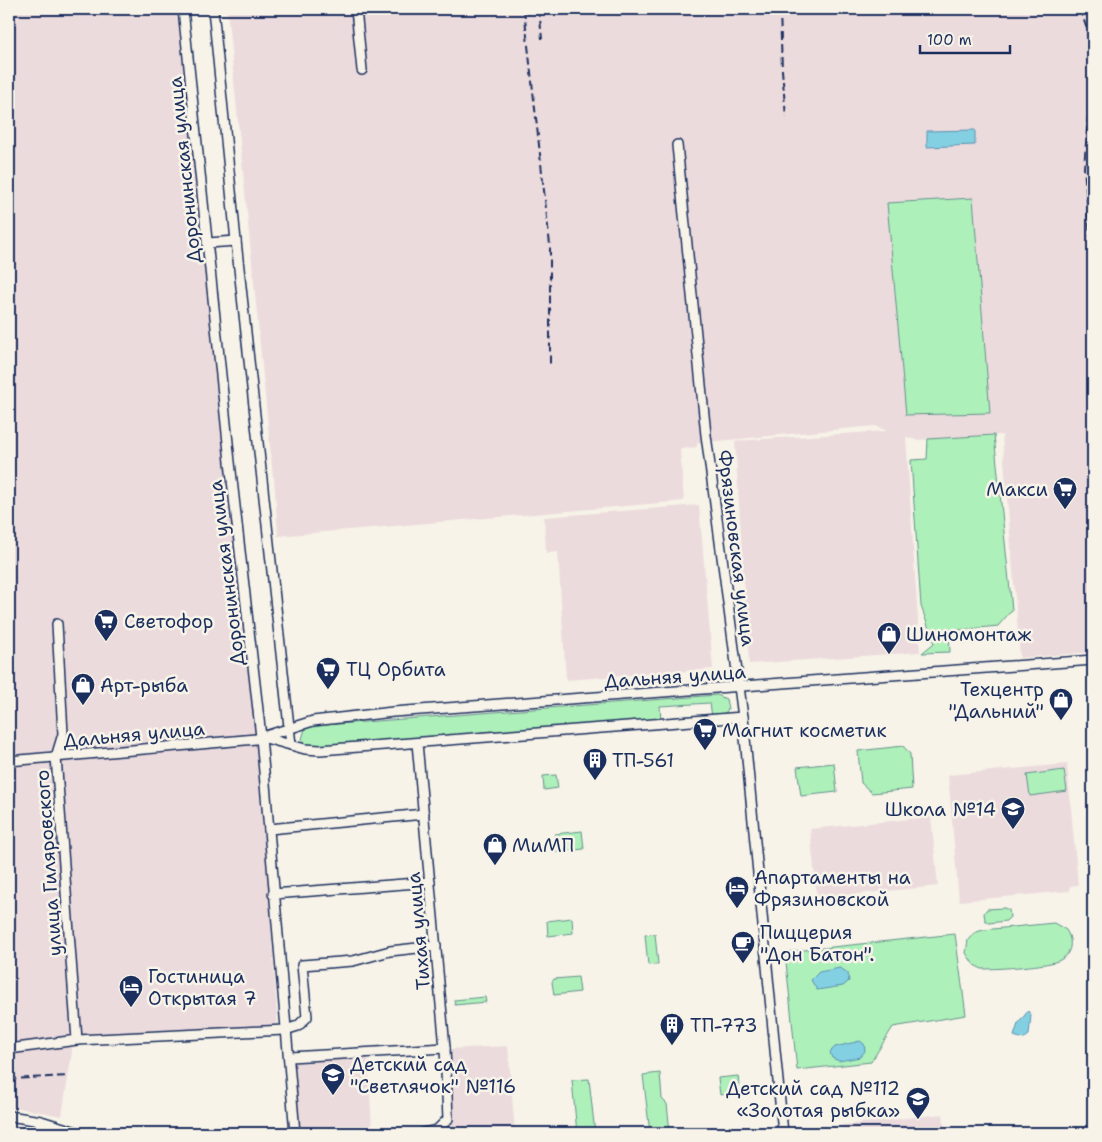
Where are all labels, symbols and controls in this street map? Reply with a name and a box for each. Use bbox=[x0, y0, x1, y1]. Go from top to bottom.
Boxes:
scale bar bbox=[920, 22, 1010, 54]
text: 100 m bbox=[927, 30, 972, 50]
street label: Доронинская улица bbox=[162, 75, 207, 264]
street label: Фрязиновская улица bbox=[712, 448, 761, 648]
supermarket icon: Макси bbox=[1052, 476, 1078, 510]
place label: Макси bbox=[986, 477, 1048, 502]
street label: Доронинская улица bbox=[203, 478, 250, 667]
supermarket icon: Светофор bbox=[93, 608, 119, 642]
place label: Светофор bbox=[124, 609, 213, 634]
shop icon: Шиномонтаж bbox=[876, 621, 902, 655]
place label: Шиномонтаж bbox=[906, 622, 1032, 647]
supermarket icon: ТЦ Орбита bbox=[315, 656, 341, 690]
place label: ТЦ Орбита bbox=[346, 657, 446, 682]
street label: Дальняя улица bbox=[603, 659, 747, 694]
shop icon: Арт-рыба bbox=[70, 672, 96, 706]
place label: Арт-рыба bbox=[100, 673, 188, 698]
place label: Техцентр "Дальний" bbox=[948, 677, 1044, 724]
shop icon: Техцентр "Дальний" bbox=[1048, 687, 1074, 721]
street label: Дальняя улица bbox=[62, 716, 206, 753]
supermarket icon: Магнит косметик bbox=[692, 717, 718, 751]
place label: Магнит косметик bbox=[722, 718, 887, 743]
building icon: ТП-561 bbox=[582, 747, 608, 781]
place label: ТП-561 bbox=[612, 748, 674, 773]
street label: улица Гиляровского bbox=[30, 769, 67, 957]
school or university icon: Школа №14 bbox=[1000, 796, 1026, 830]
place label: Школа №14 bbox=[885, 797, 996, 822]
shop icon: МиМП bbox=[482, 832, 508, 866]
place label: МиМП bbox=[512, 833, 574, 858]
place label: Апартаменты на Фрязиновской bbox=[754, 865, 911, 912]
street label: Тихая улица bbox=[401, 871, 436, 991]
hotel icon: Апартаменты на Фрязиновской bbox=[724, 875, 750, 909]
place label: Пиццерия "Дон Батон". bbox=[760, 920, 874, 967]
cafe icon: Пиццерия "Дон Батон". bbox=[730, 930, 756, 964]
place label: Гостиница Открытая 7 bbox=[148, 964, 257, 1011]
hotel icon: Гостиница Открытая 7 bbox=[118, 974, 144, 1008]
building icon: ТП-773 bbox=[659, 1012, 685, 1046]
place label: ТП-773 bbox=[690, 1013, 758, 1038]
place label: Детский сад "Светлячок" №116 bbox=[350, 1052, 516, 1099]
school or university icon: Детский сад "Светлячок" №116 bbox=[320, 1062, 346, 1096]
place label: Детский сад №112 «Золотая рыбка» bbox=[726, 1076, 900, 1123]
school or university icon: Детский сад №112 «Золотая рыбка» bbox=[905, 1086, 931, 1120]

